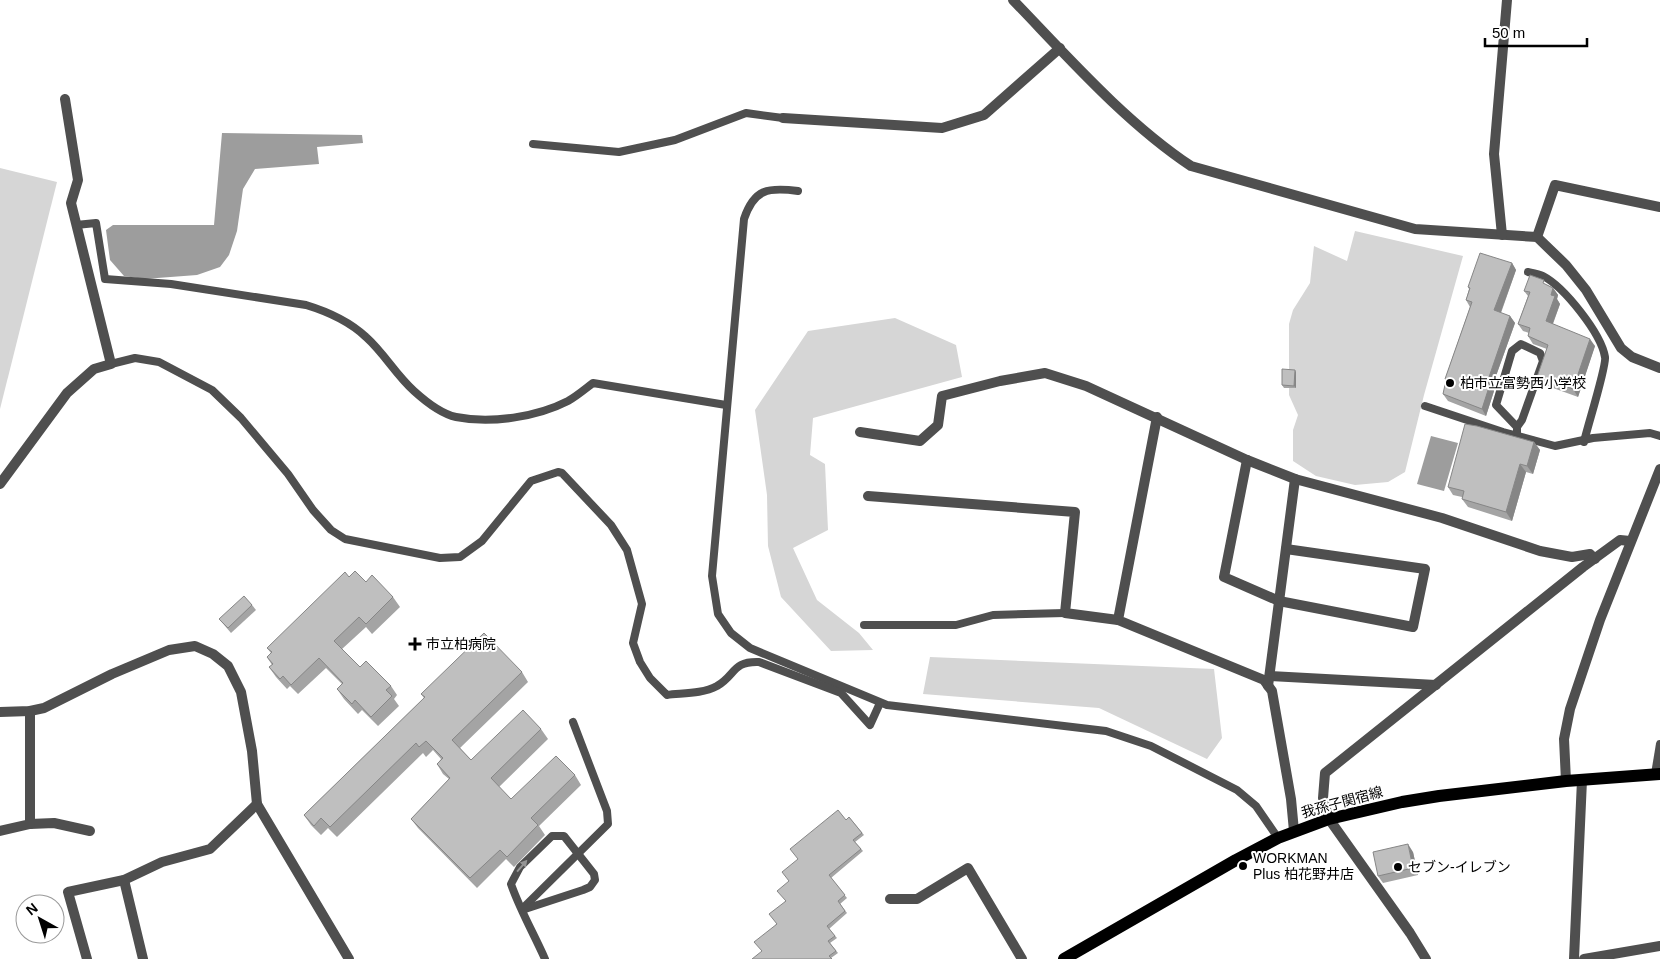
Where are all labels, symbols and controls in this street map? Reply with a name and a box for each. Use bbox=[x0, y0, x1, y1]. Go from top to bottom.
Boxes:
scale bar bbox=[1485, 15, 1588, 47]
text: 50 m bbox=[1492, 24, 1525, 41]
place label: 柏市立富勢西小学校 bbox=[1460, 375, 1586, 391]
marker: 柏市立富勢西小学校 bbox=[1444, 377, 1456, 389]
place label: 市立柏病院 bbox=[426, 636, 496, 652]
marker: 市立柏病院 bbox=[408, 637, 422, 651]
street label: 我孫子関宿線 bbox=[1299, 783, 1385, 821]
place label: WORKMAN Plus 柏花野井店 bbox=[1253, 850, 1354, 882]
place label: セブン-イレブン bbox=[1408, 859, 1511, 875]
one-way arrow bbox=[516, 860, 527, 873]
marker: WORKMAN Plus 柏花野井店 bbox=[1237, 860, 1249, 872]
marker: セブン-イレブン bbox=[1392, 861, 1404, 873]
north arrow bbox=[15, 894, 65, 944]
text: N bbox=[23, 899, 41, 918]

